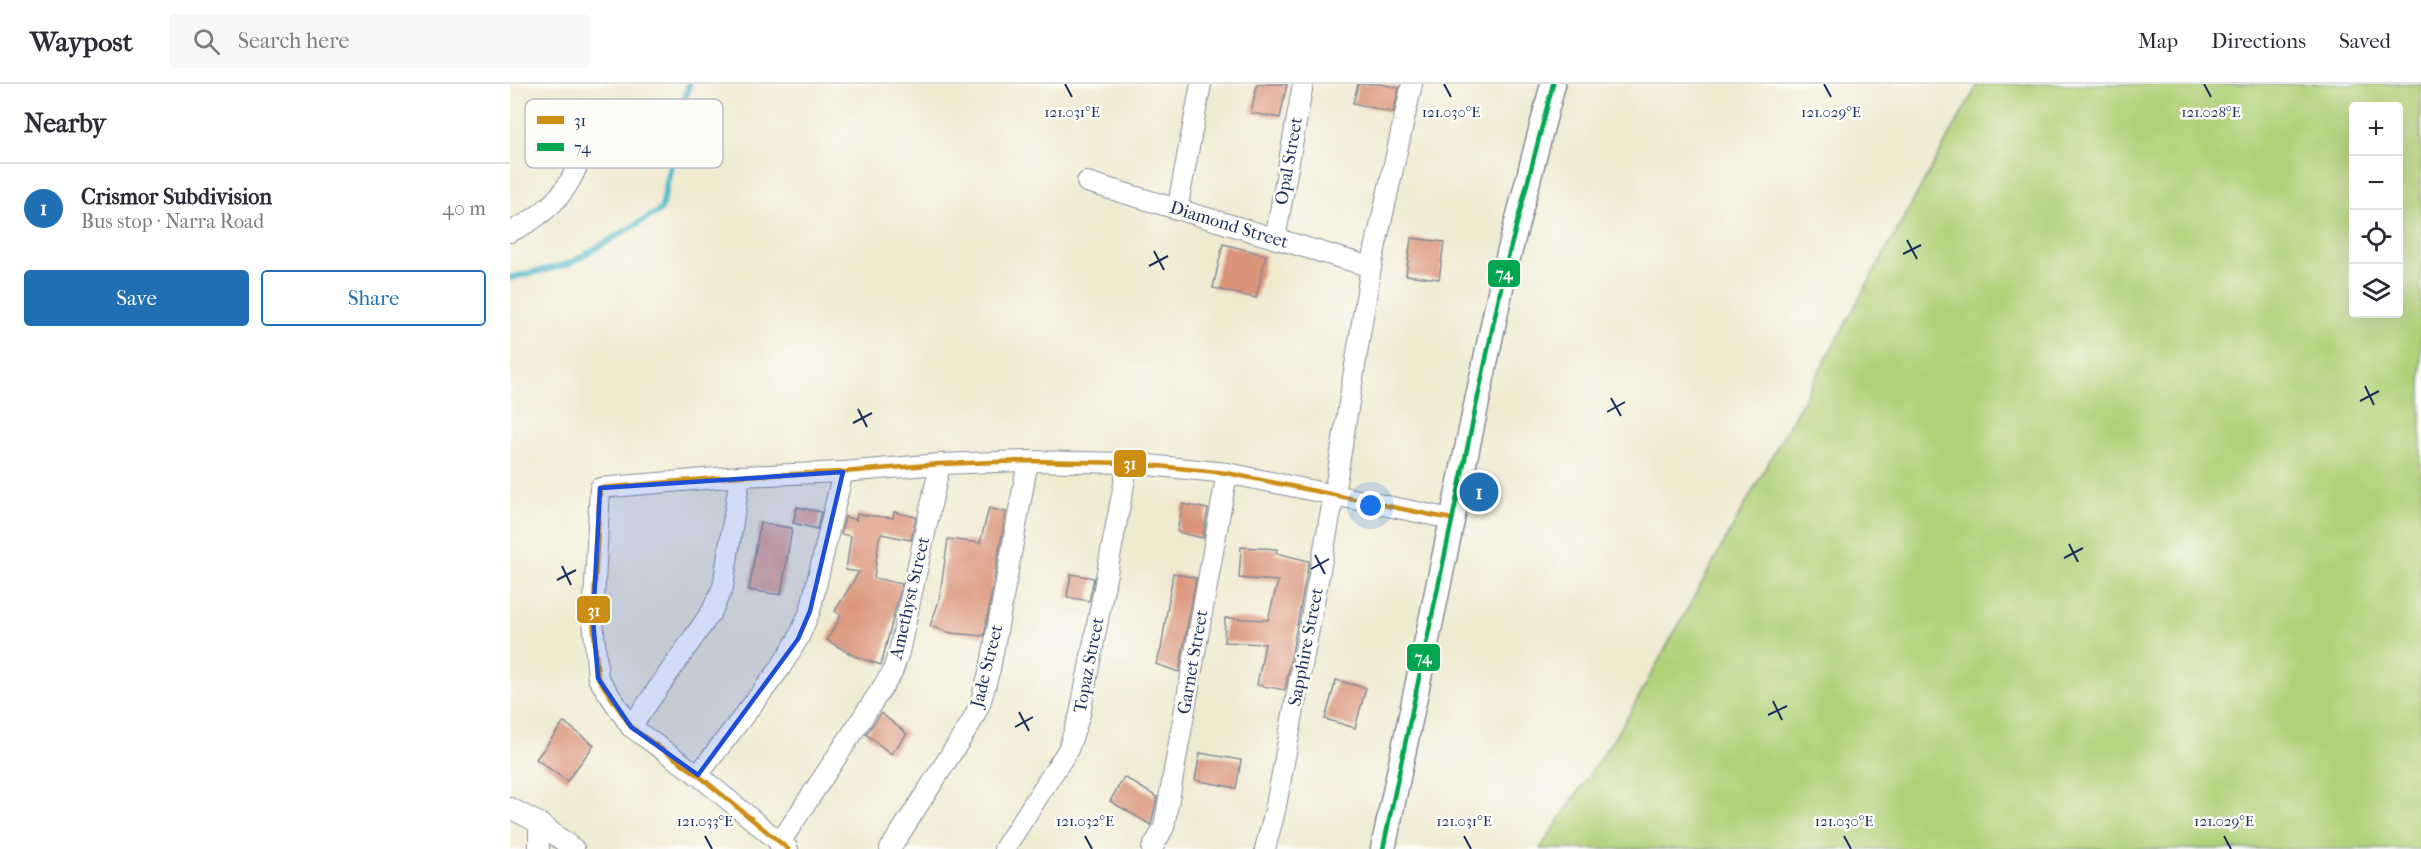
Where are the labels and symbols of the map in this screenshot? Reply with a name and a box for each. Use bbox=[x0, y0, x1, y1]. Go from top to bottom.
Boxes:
legend bbox=[525, 99, 723, 168]
text: 121.031°E bbox=[1044, 103, 1100, 121]
text: 121.030°E bbox=[1422, 103, 1480, 121]
text: 121.029°E bbox=[1801, 103, 1861, 121]
text: 121.028°E bbox=[2181, 103, 2241, 121]
text: 31 bbox=[574, 111, 586, 130]
street label: Opal Street bbox=[1271, 115, 1307, 207]
text: 74 bbox=[574, 138, 591, 157]
street label: Diamond Street bbox=[1167, 197, 1291, 253]
line badge: 74 bbox=[1487, 259, 1521, 288]
text: 74 bbox=[1495, 264, 1514, 284]
line badge: 31 bbox=[1113, 449, 1147, 478]
text: 31 bbox=[1124, 454, 1136, 474]
pin: 1 bbox=[1460, 470, 1498, 514]
your location bbox=[1356, 491, 1385, 520]
street label: Amethyst Street bbox=[885, 534, 934, 662]
street label: Sapphire Street bbox=[1284, 585, 1328, 708]
line badge: 31 bbox=[576, 595, 611, 624]
text: 31 bbox=[588, 601, 600, 621]
street label: Garnet Street bbox=[1173, 608, 1213, 716]
street label: Topaz Street bbox=[1069, 615, 1109, 715]
street label: Jade Street bbox=[966, 622, 1008, 712]
line badge: 74 bbox=[1406, 643, 1441, 672]
text: 74 bbox=[1414, 648, 1433, 668]
text: 121.033°E bbox=[677, 812, 733, 830]
text: 121.032°E bbox=[1056, 812, 1114, 830]
text: 121.031°E bbox=[1436, 812, 1492, 830]
text: 121.030°E bbox=[1815, 812, 1873, 830]
text: 121.029°E bbox=[2194, 812, 2254, 830]

